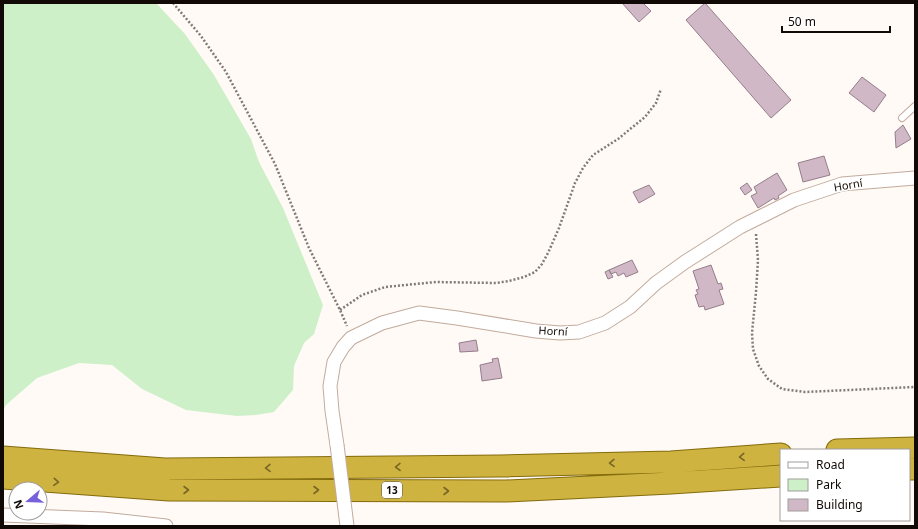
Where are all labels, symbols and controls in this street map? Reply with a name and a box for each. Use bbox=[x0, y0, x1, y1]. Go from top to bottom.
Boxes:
scale bar bbox=[782, 8, 890, 34]
text: 50 m bbox=[788, 13, 816, 30]
street label: Horní bbox=[832, 174, 865, 194]
street label: Horní bbox=[538, 322, 569, 339]
legend bbox=[780, 449, 910, 521]
one-way arrow bbox=[739, 452, 745, 461]
text: Road bbox=[816, 456, 845, 473]
one-way arrow bbox=[609, 459, 615, 467]
one-way arrow bbox=[395, 463, 401, 471]
one-way arrow bbox=[265, 464, 271, 472]
text: Park bbox=[816, 476, 842, 493]
one-way arrow bbox=[53, 478, 59, 487]
north arrow bbox=[8, 481, 48, 521]
road number: 13 bbox=[382, 482, 402, 498]
one-way arrow bbox=[183, 486, 189, 494]
one-way arrow bbox=[313, 486, 319, 494]
one-way arrow bbox=[443, 487, 449, 495]
text: Building bbox=[816, 496, 863, 513]
text: N bbox=[10, 498, 27, 511]

